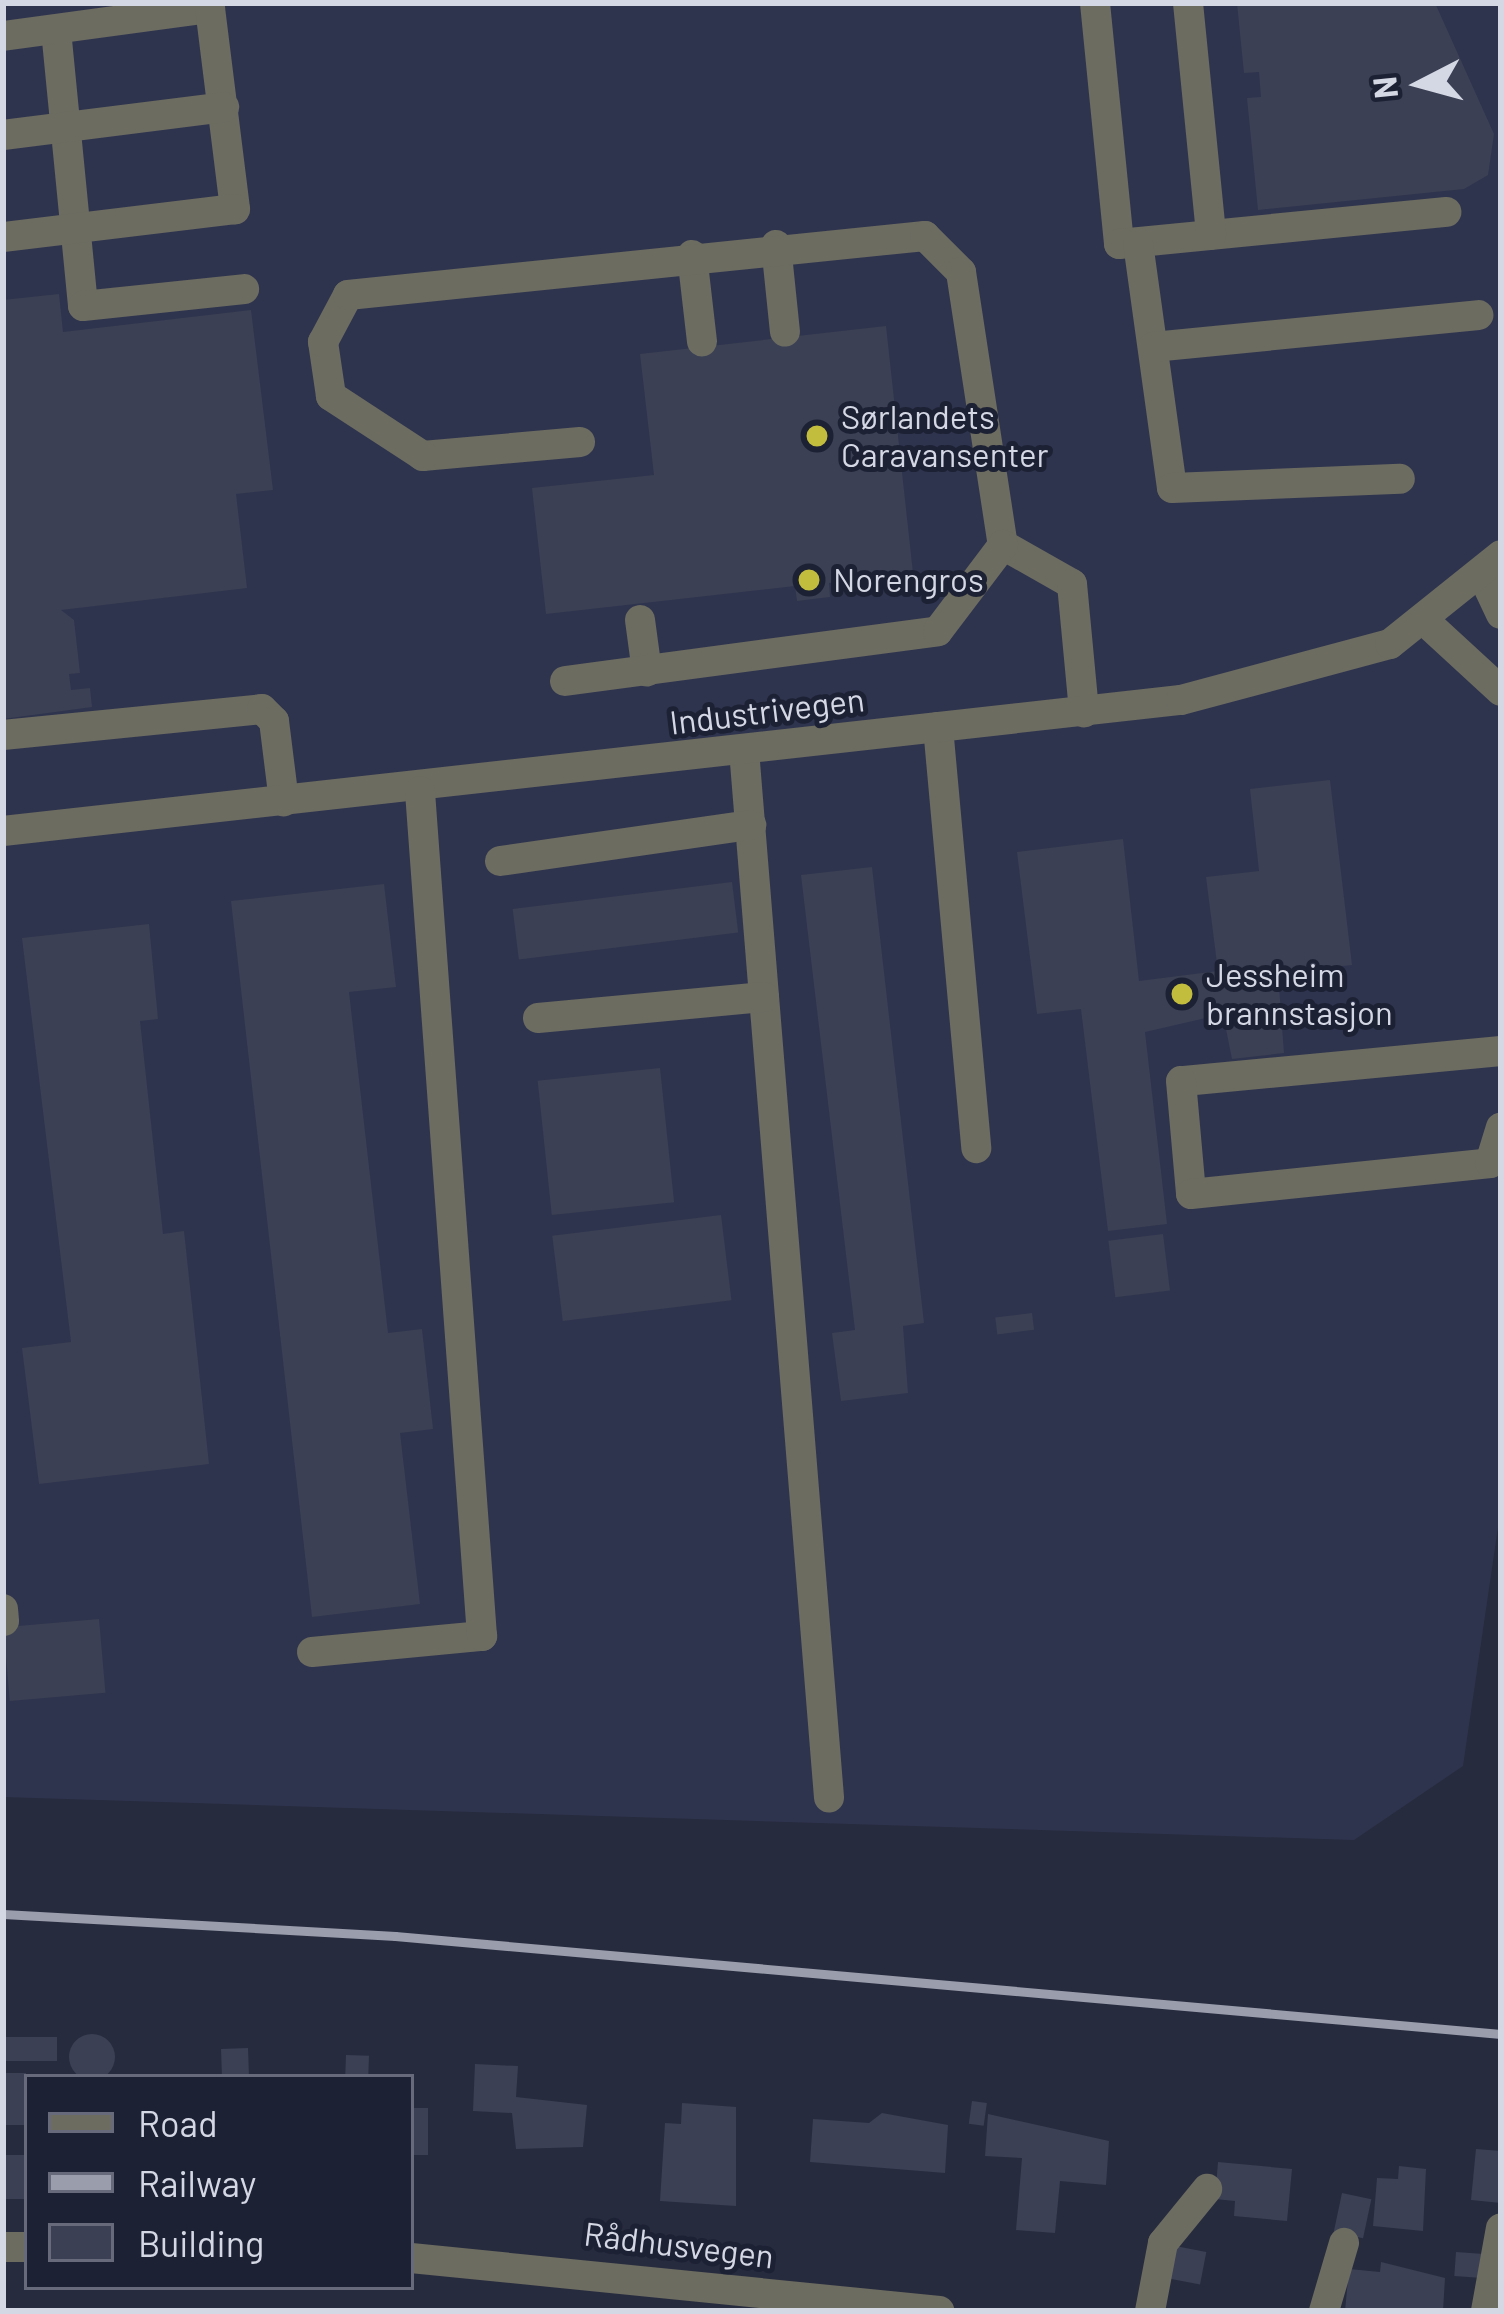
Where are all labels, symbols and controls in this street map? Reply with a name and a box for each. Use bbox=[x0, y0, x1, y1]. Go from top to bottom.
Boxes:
north arrow bbox=[1360, 24, 1480, 144]
text: N bbox=[1363, 75, 1405, 101]
place label: Sørlandets Caravansenter bbox=[841, 397, 1049, 475]
marker: Sørlandets Caravansenter bbox=[804, 423, 830, 449]
place label: Norengros bbox=[833, 560, 984, 600]
marker: Norengros bbox=[796, 567, 822, 593]
street label: Industrivegen bbox=[667, 679, 867, 743]
place label: Jessheim brannstasjon bbox=[1206, 955, 1393, 1033]
marker: Jessheim brannstasjon bbox=[1169, 981, 1195, 1007]
legend bbox=[24, 2074, 414, 2290]
text: Road bbox=[138, 2101, 218, 2144]
text: Railway bbox=[138, 2161, 256, 2204]
street label: Rådhusvegen bbox=[582, 2214, 776, 2276]
text: Building bbox=[138, 2221, 264, 2264]

